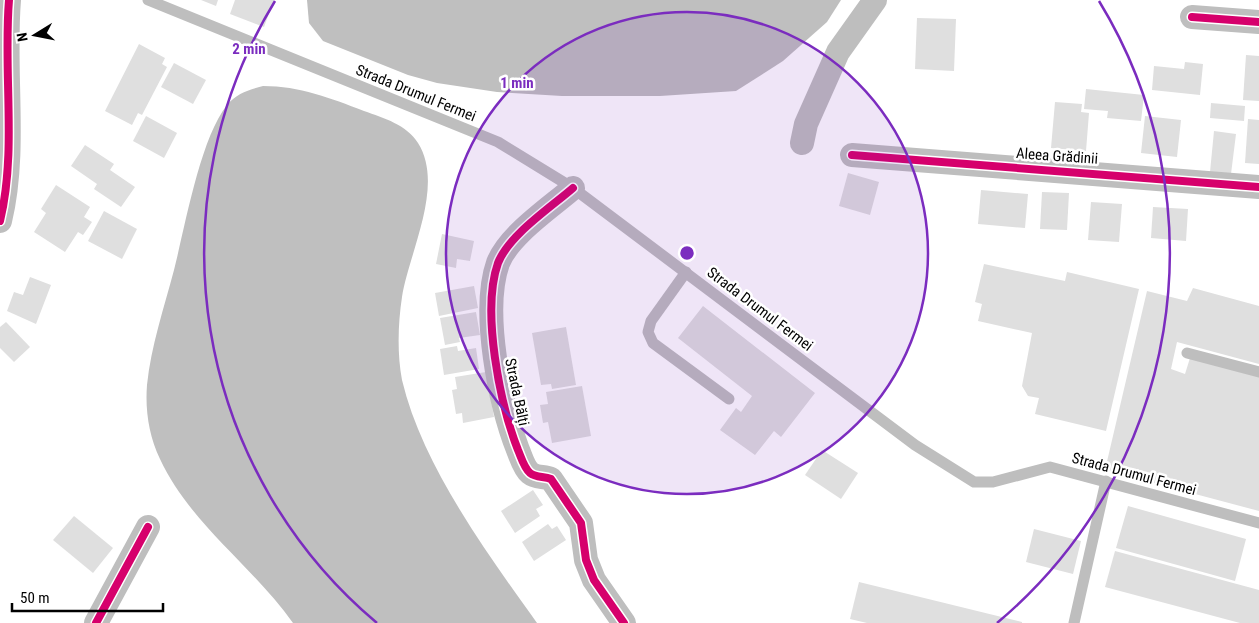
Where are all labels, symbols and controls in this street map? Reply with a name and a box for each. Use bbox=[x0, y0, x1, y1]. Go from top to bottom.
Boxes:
north arrow bbox=[10, 10, 60, 60]
text: N bbox=[14, 32, 31, 43]
text: 2 min bbox=[232, 40, 266, 58]
street label: Strada Drumul Fermei bbox=[353, 61, 479, 125]
text: 1 min bbox=[500, 74, 534, 92]
street label: Aleea Grădinii bbox=[1015, 144, 1099, 168]
centre of rings bbox=[678, 244, 696, 262]
street label: Strada Drumul Fermei bbox=[703, 263, 817, 355]
street label: Strada Bălți bbox=[501, 357, 533, 427]
street label: Strada Drumul Fermei bbox=[1070, 449, 1198, 499]
scale bar bbox=[12, 580, 164, 612]
text: 50 m bbox=[20, 589, 50, 607]

